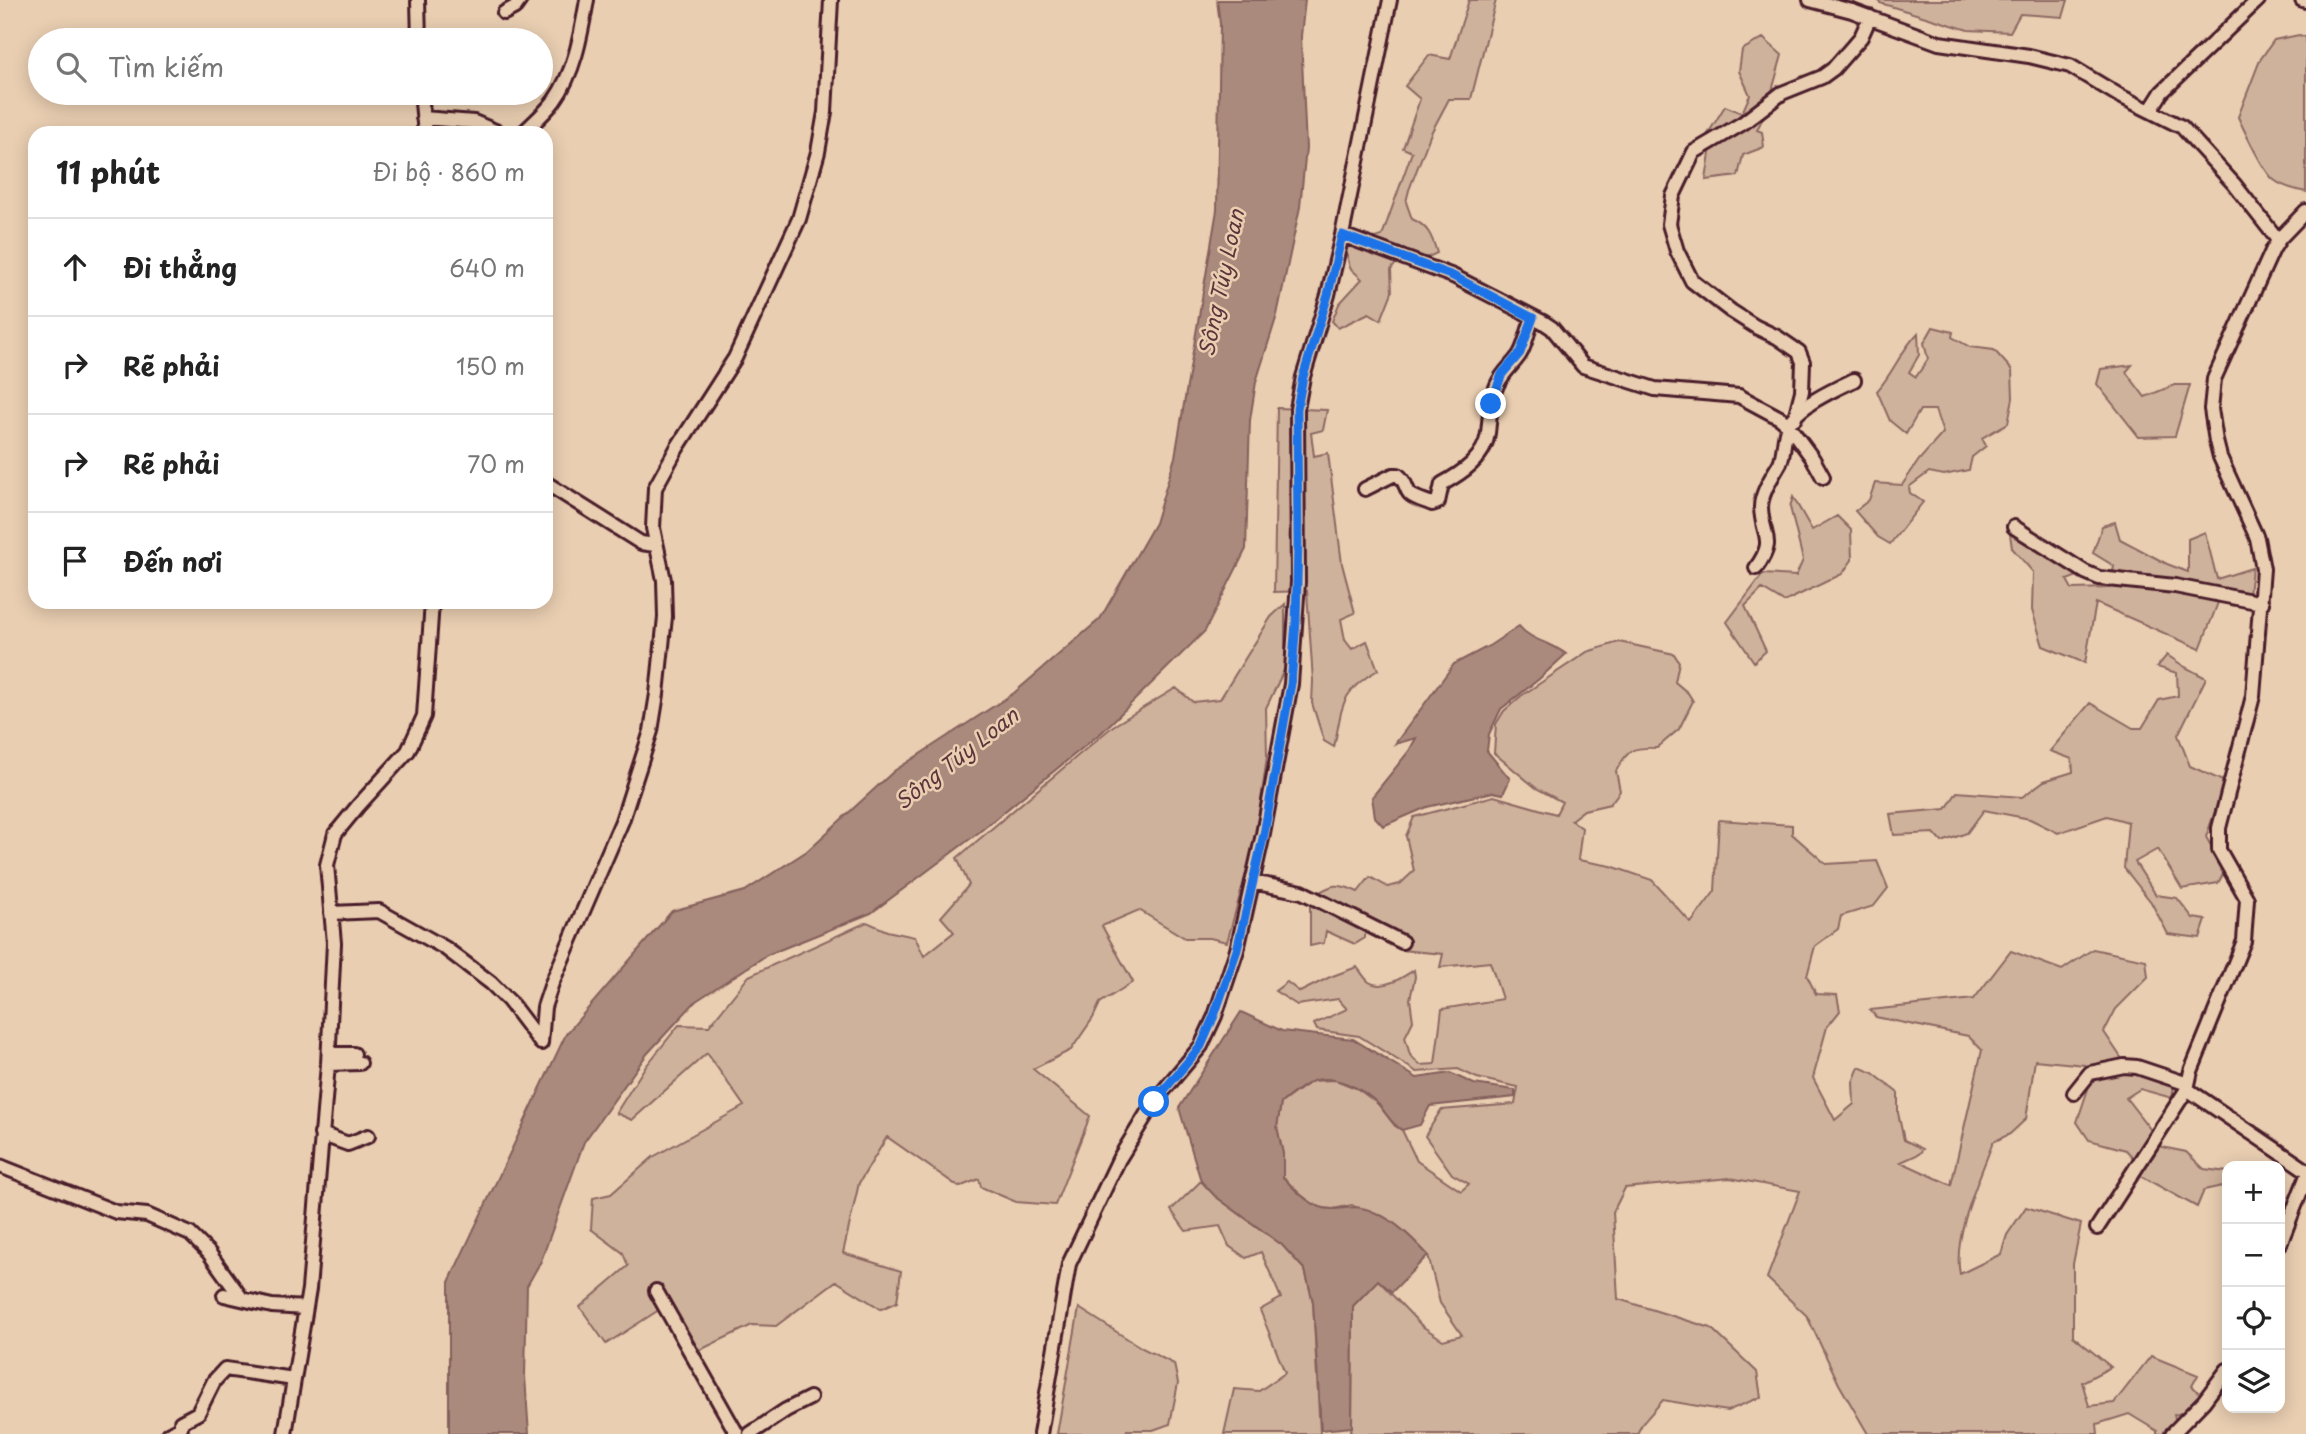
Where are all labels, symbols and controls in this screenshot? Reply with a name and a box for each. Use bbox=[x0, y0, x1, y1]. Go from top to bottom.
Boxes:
search box bbox=[28, 28, 553, 105]
text: Tìm kiếm bbox=[108, 47, 224, 86]
icon: search bbox=[52, 48, 90, 86]
text: 11 phút bbox=[56, 149, 161, 194]
text: Đi bộ · 860 m bbox=[373, 154, 525, 189]
water label: Sông Túy Loan bbox=[1189, 205, 1252, 359]
icon: ahead bbox=[56, 248, 94, 286]
text: Đi thẳng bbox=[123, 248, 237, 287]
text: 640 m bbox=[449, 250, 525, 285]
icon: right bbox=[56, 346, 94, 384]
text: Rẽ phải bbox=[123, 346, 220, 385]
text: 150 m bbox=[456, 348, 525, 383]
route end bbox=[1475, 388, 1506, 419]
icon: right bbox=[56, 444, 94, 482]
text: Rẽ phải bbox=[123, 444, 220, 483]
text: 70 m bbox=[467, 446, 525, 481]
icon: arrive bbox=[56, 542, 94, 580]
text: Đến nơi bbox=[123, 542, 222, 581]
water label: Sông Túy Loan bbox=[887, 698, 1026, 816]
route start bbox=[1138, 1086, 1169, 1117]
map controls bbox=[2222, 1161, 2285, 1413]
button: + bbox=[2222, 1161, 2285, 1224]
button: − bbox=[2222, 1224, 2285, 1287]
button: locate bbox=[2222, 1287, 2285, 1350]
button: layers bbox=[2222, 1350, 2285, 1413]

